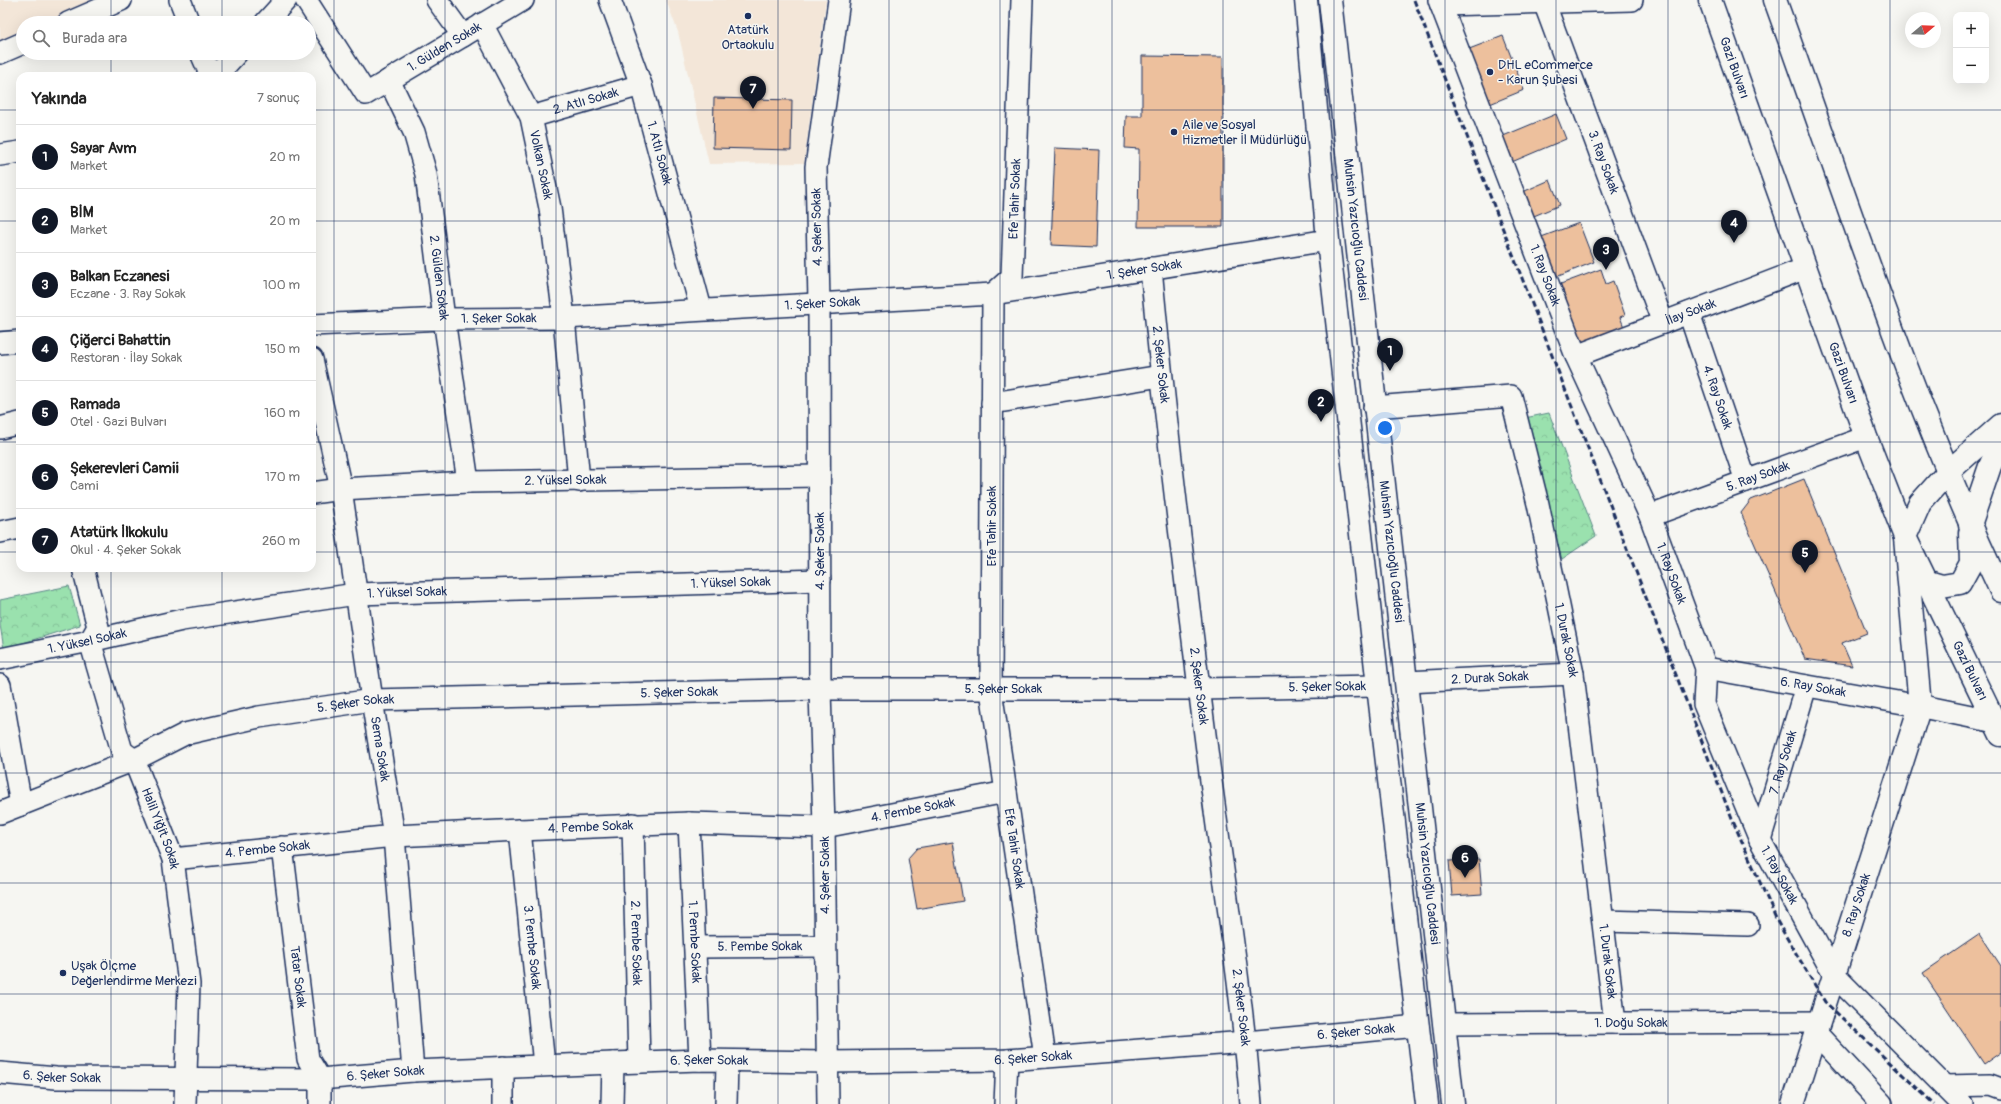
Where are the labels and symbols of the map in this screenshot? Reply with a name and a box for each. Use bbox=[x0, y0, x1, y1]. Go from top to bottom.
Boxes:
marker: Atatürk Ortaokulu bbox=[743, 11, 753, 21]
north arrow bbox=[1905, 12, 1941, 48]
street label: 1. Gülden Sokak bbox=[405, 18, 485, 75]
place label: Atatürk Ortaokulu bbox=[722, 22, 774, 53]
street label: Gazi Bulvarı bbox=[1716, 35, 1753, 101]
place label: DHL eCommerce - Karun Şubesi bbox=[1498, 57, 1593, 88]
marker: DHL eCommerce - Karun Şubesi bbox=[1485, 67, 1495, 77]
pin: 7 bbox=[740, 76, 766, 109]
street label: 2. Atlı Sokak bbox=[551, 84, 621, 118]
place label: Aile ve Sosyal Hizmetler İl Müdürlüğü bbox=[1182, 117, 1307, 148]
street label: 1. Atlı Sokak bbox=[643, 119, 676, 187]
marker: Aile ve Sosyal Hizmetler İl Müdürlüğü bbox=[1169, 127, 1179, 137]
street label: 3. Ray Sokak bbox=[1584, 128, 1623, 197]
street label: Volkan Sokak bbox=[526, 129, 556, 202]
street label: Efe Tahir Sokak bbox=[1006, 158, 1024, 240]
street label: Muhsin Yazıcıoğlu Caddesi bbox=[1340, 158, 1371, 302]
street label: 4. Şeker Sokak bbox=[808, 187, 826, 266]
pin: 4 bbox=[1721, 210, 1747, 243]
street label: 2. Gülden Sokak bbox=[426, 234, 452, 322]
pin: 3 bbox=[1593, 237, 1619, 270]
street label: 1. Ray Sokak bbox=[1526, 242, 1564, 309]
street label: 1. Şeker Sokak bbox=[1106, 256, 1183, 284]
street label: 1. Şeker Sokak bbox=[784, 293, 861, 314]
street label: İlay Sokak bbox=[1663, 295, 1719, 329]
street label: 1. Şeker Sokak bbox=[461, 310, 537, 327]
street label: 2. Şeker Sokak bbox=[1149, 325, 1173, 405]
pin: 1 bbox=[1377, 338, 1403, 371]
street label: Gazi Bulvarı bbox=[1825, 340, 1861, 406]
street label: 4. Ray Sokak bbox=[1699, 363, 1736, 432]
pin: 2 bbox=[1308, 389, 1334, 422]
your location bbox=[1375, 418, 1395, 438]
street label: 5. Ray Sokak bbox=[1724, 457, 1792, 495]
street label: 2. Yüksel Sokak bbox=[524, 472, 607, 489]
street label: Muhsin Yazıcıoğlu Caddesi bbox=[1376, 480, 1407, 624]
street label: Efe Tahir Sokak bbox=[984, 485, 1000, 566]
street label: 4. Şeker Sokak bbox=[812, 511, 828, 590]
pin: 5 bbox=[1792, 540, 1818, 573]
street label: 1. Ray Sokak bbox=[1653, 541, 1690, 607]
street label: 1. Yüksel Sokak bbox=[690, 573, 772, 592]
street label: 1. Yüksel Sokak bbox=[367, 583, 448, 602]
street label: 1. Durak Sokak bbox=[1551, 602, 1581, 679]
street label: 1. Yüksel Sokak bbox=[46, 625, 129, 657]
street label: Gazi Bulvarı bbox=[1949, 638, 1991, 703]
street label: 2. Şeker Sokak bbox=[1186, 647, 1212, 726]
street label: 2. Durak Sokak bbox=[1451, 668, 1530, 688]
street label: 6. Ray Sokak bbox=[1779, 673, 1848, 701]
street label: 5. Şeker Sokak bbox=[1288, 678, 1367, 695]
street label: 5. Şeker Sokak bbox=[964, 681, 1043, 697]
street label: 5. Şeker Sokak bbox=[640, 683, 719, 701]
street label: 5. Şeker Sokak bbox=[316, 691, 395, 716]
street label: Sema Sokak bbox=[367, 715, 393, 783]
street label: 7. Ray Sokak bbox=[1766, 728, 1800, 796]
street label: Halil Yiğit Sokak bbox=[138, 785, 182, 871]
street label: 4. Pembe Sokak bbox=[869, 794, 957, 826]
street label: Muhsin Yazıcıoğlu Caddesi bbox=[1411, 802, 1443, 946]
street label: Efe Tahir Sokak bbox=[1001, 807, 1028, 890]
street label: 4. Pembe Sokak bbox=[548, 817, 634, 837]
street label: 4. Şeker Sokak bbox=[817, 835, 833, 914]
street label: 4. Pembe Sokak bbox=[224, 837, 311, 862]
street label: 1. Ray Sokak bbox=[1757, 843, 1802, 908]
pin: 6 bbox=[1452, 845, 1478, 878]
street label: 8. Ray Sokak bbox=[1839, 871, 1874, 939]
street label: 2. Pembe Sokak bbox=[627, 900, 645, 986]
street label: 1. Pembe Sokak bbox=[685, 900, 704, 984]
street label: 3. Pembe Sokak bbox=[520, 904, 544, 991]
street label: 1. Durak Sokak bbox=[1595, 923, 1620, 1001]
street label: 5. Pembe Sokak bbox=[718, 938, 803, 955]
street label: Tatar Sokak bbox=[286, 945, 310, 1010]
place label: Uşak Ölçme Değerlendirme Merkezi bbox=[71, 958, 197, 989]
marker: Uşak Ölçme Değerlendirme Merkezi bbox=[58, 968, 68, 978]
street label: 2. Şeker Sokak bbox=[1228, 968, 1253, 1048]
street label: 1. Doğu Sokak bbox=[1594, 1015, 1668, 1031]
street label: 6. Şeker Sokak bbox=[1316, 1020, 1396, 1043]
street label: 6. Şeker Sokak bbox=[994, 1047, 1073, 1068]
street label: 6. Şeker Sokak bbox=[670, 1052, 749, 1069]
street label: 6. Şeker Sokak bbox=[346, 1063, 425, 1085]
street label: 6. Şeker Sokak bbox=[22, 1067, 101, 1086]

